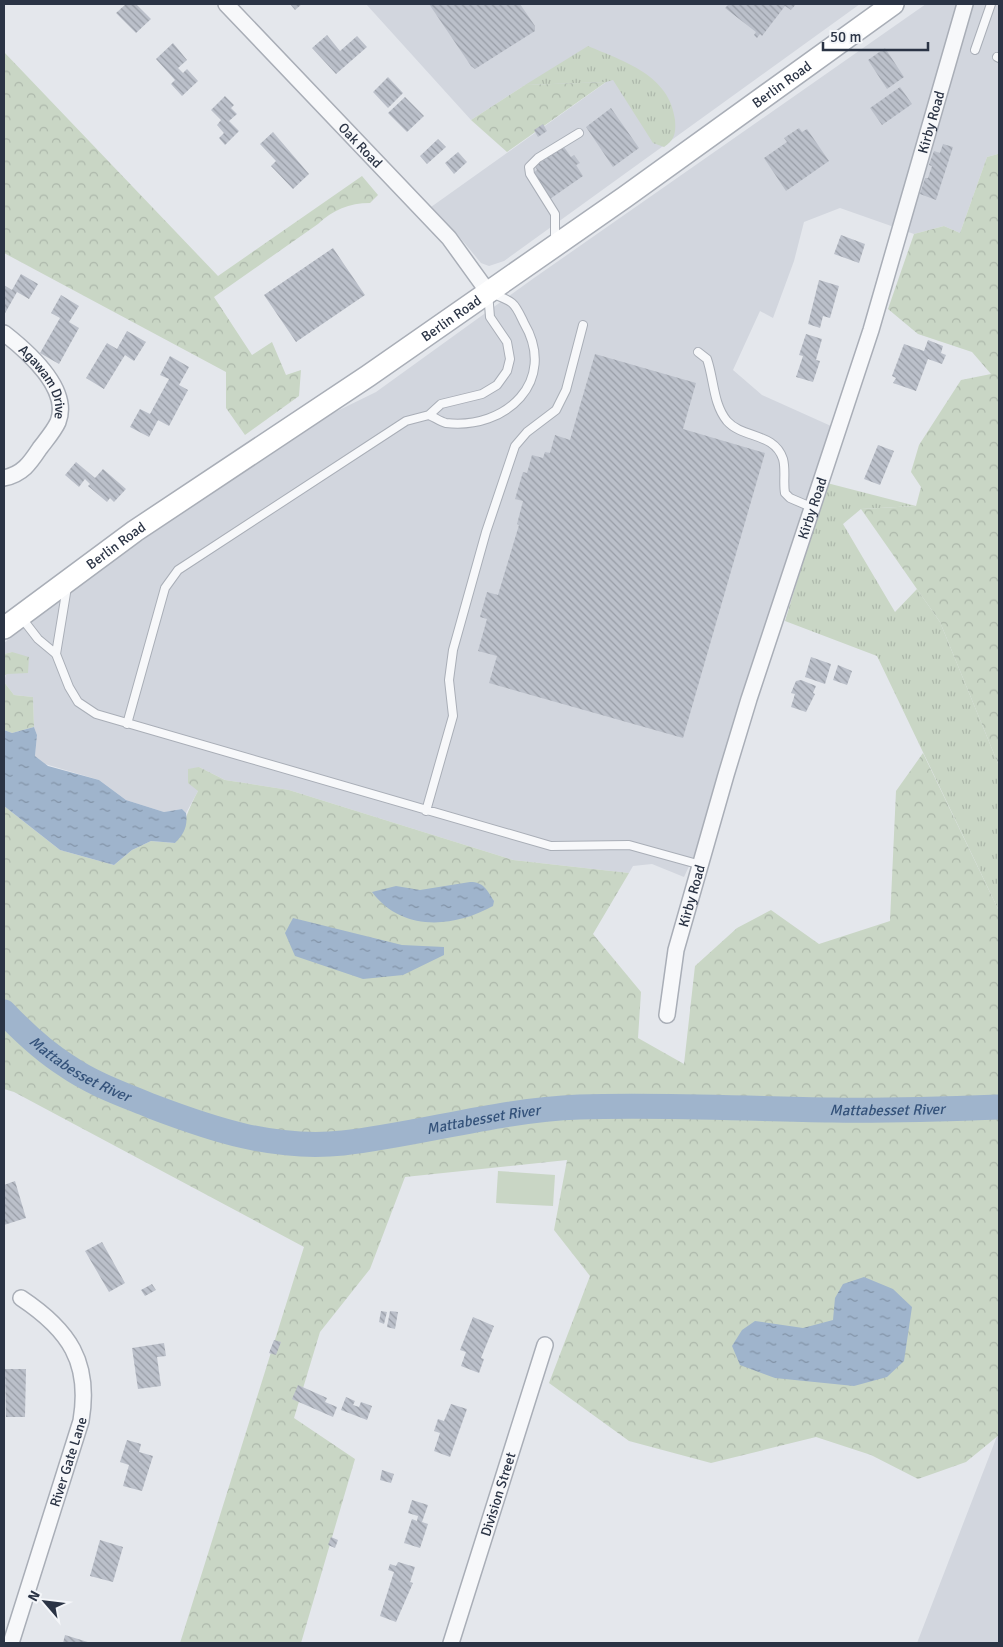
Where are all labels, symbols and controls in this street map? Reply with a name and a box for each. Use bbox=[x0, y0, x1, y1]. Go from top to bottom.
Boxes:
scale bar bbox=[823, 20, 928, 52]
text: 50 m bbox=[830, 28, 861, 46]
street label: Berlin Road bbox=[749, 57, 815, 111]
street label: Kirby Road bbox=[914, 89, 948, 155]
street label: Oak Road bbox=[335, 119, 386, 171]
street label: Berlin Road bbox=[418, 291, 484, 345]
street label: Agawam Drive bbox=[15, 341, 69, 421]
street label: Kirby Road bbox=[794, 475, 830, 541]
street label: Berlin Road bbox=[83, 518, 149, 573]
street label: Kirby Road bbox=[674, 863, 708, 929]
water label: Mattabesset River bbox=[26, 1032, 135, 1107]
water label: Mattabesset River bbox=[830, 1100, 947, 1119]
water label: Mattabesset River bbox=[425, 1101, 543, 1138]
street label: River Gate Lane bbox=[46, 1416, 90, 1509]
street label: Division Street bbox=[477, 1450, 519, 1538]
north arrow bbox=[20, 1577, 70, 1627]
text: N bbox=[24, 1588, 44, 1604]

